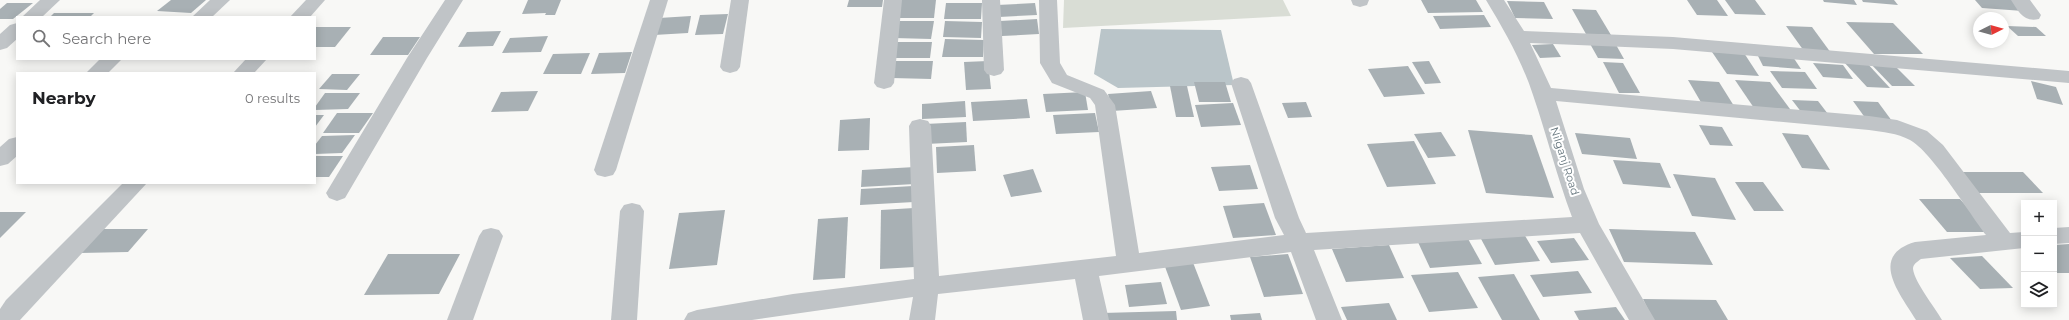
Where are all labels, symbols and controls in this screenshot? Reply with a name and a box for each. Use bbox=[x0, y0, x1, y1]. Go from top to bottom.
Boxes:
north arrow bbox=[1973, 12, 2009, 48]
search box bbox=[16, 16, 316, 60]
icon: search bbox=[30, 27, 52, 49]
text: Search here bbox=[62, 29, 151, 48]
text: Nearby bbox=[32, 88, 96, 108]
text: 0 results bbox=[245, 90, 300, 106]
street label: Nilganj Road bbox=[1547, 125, 1583, 197]
map controls bbox=[2021, 200, 2057, 308]
button: + bbox=[2021, 200, 2057, 236]
button: − bbox=[2021, 236, 2057, 272]
button: layers bbox=[2021, 272, 2057, 308]

